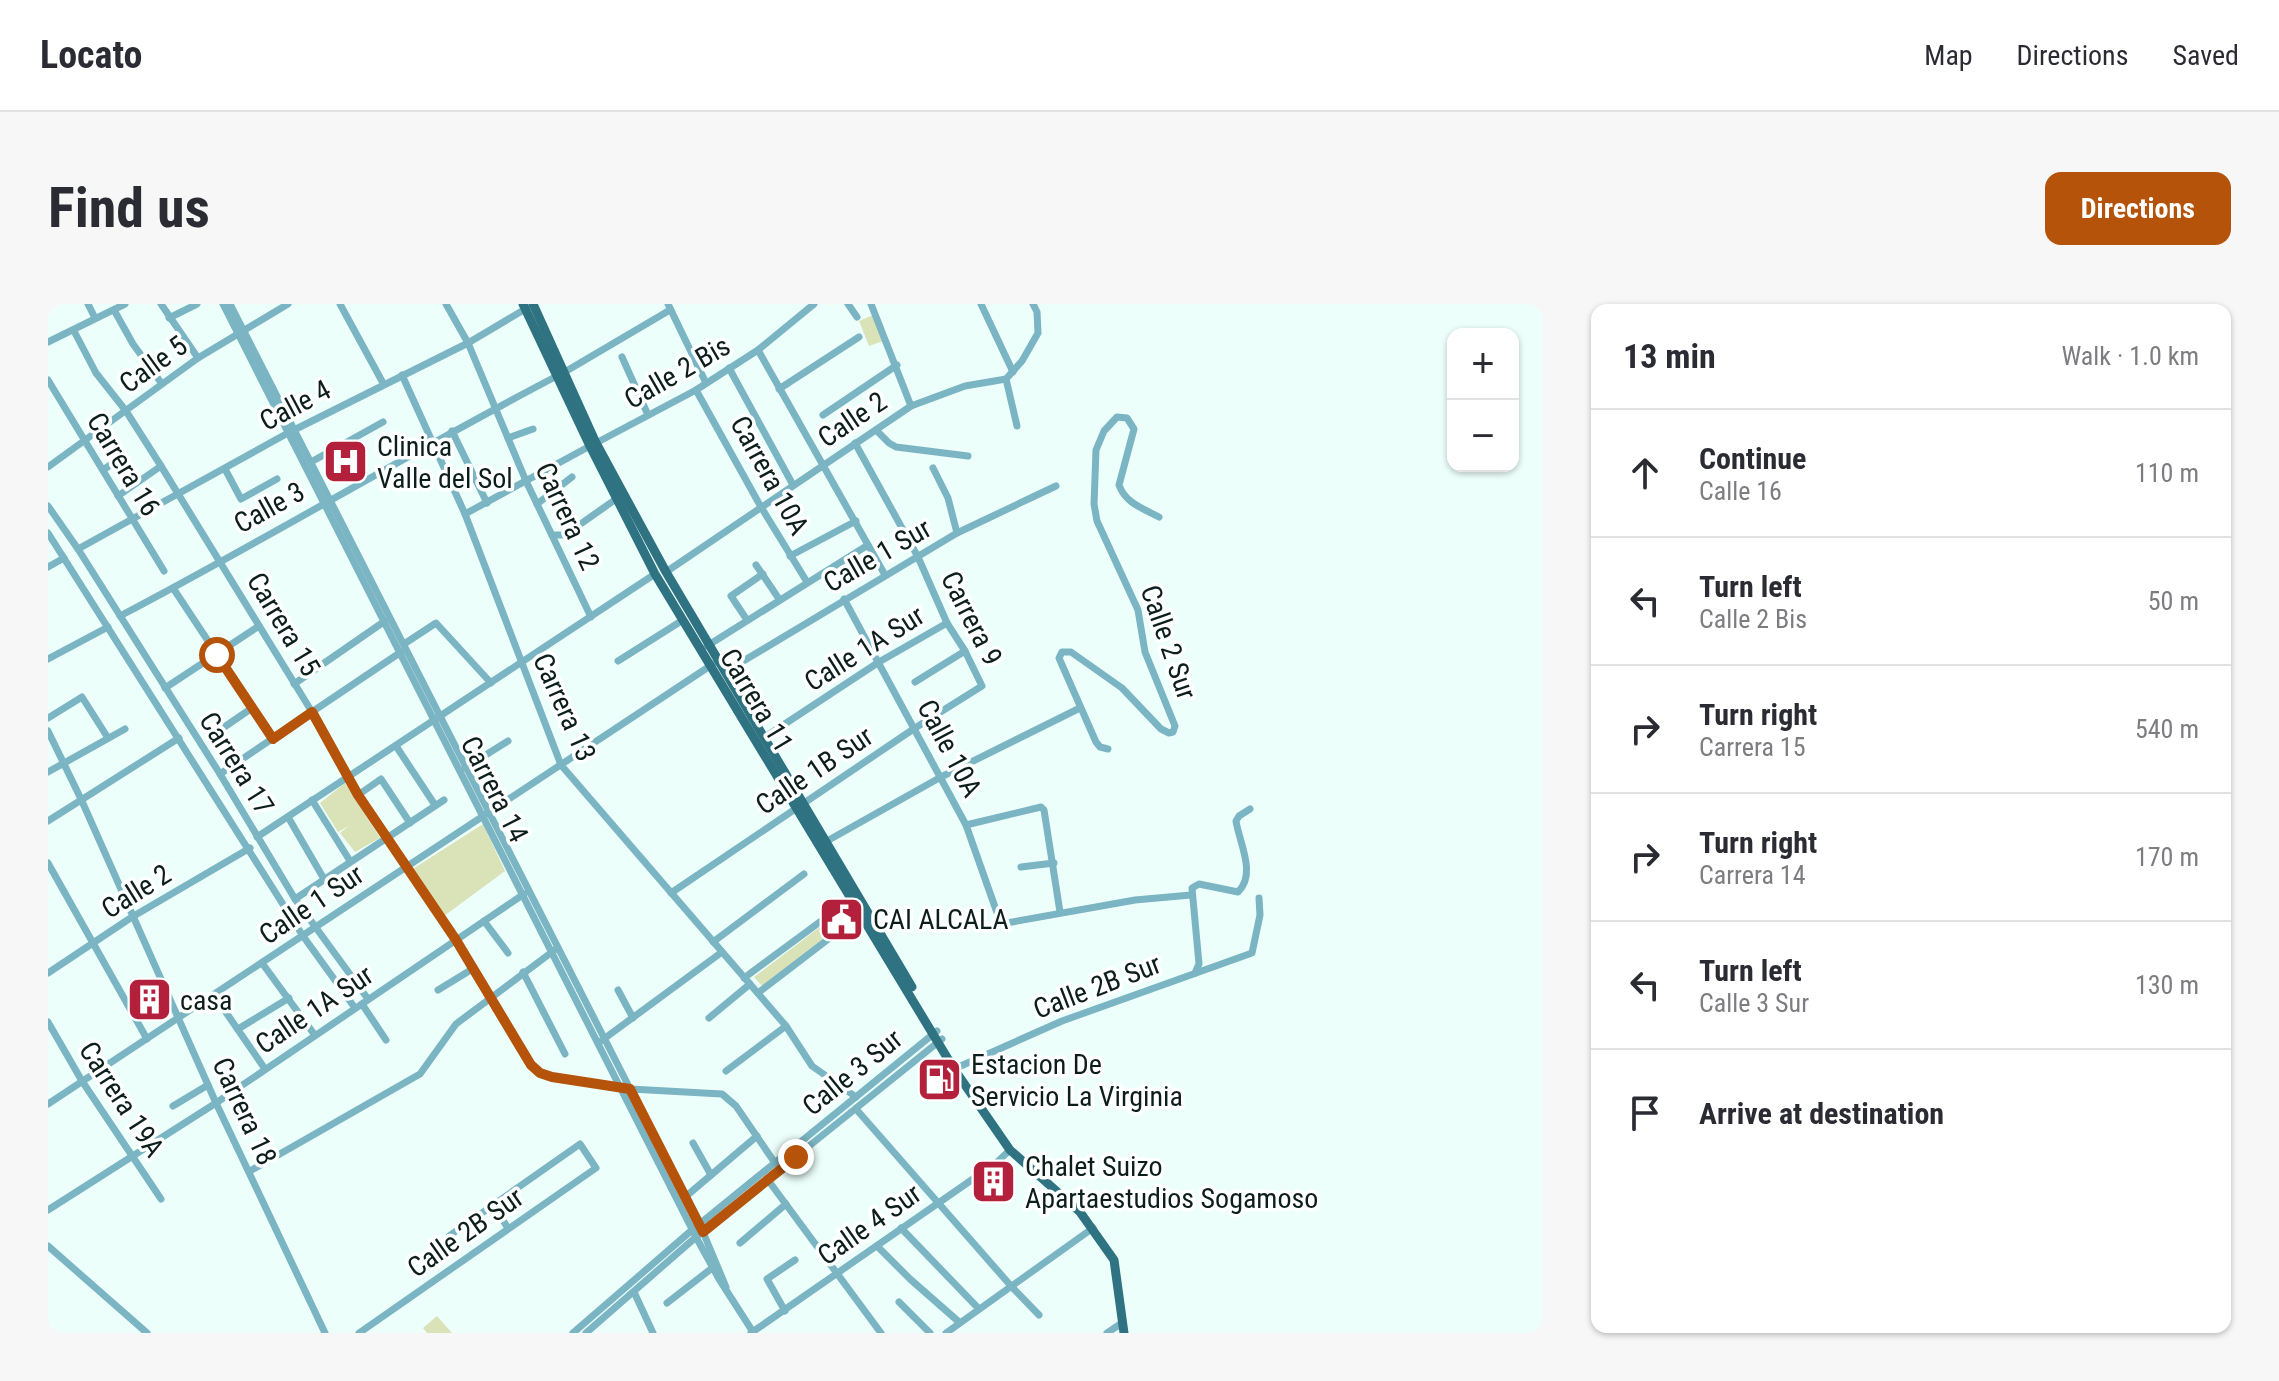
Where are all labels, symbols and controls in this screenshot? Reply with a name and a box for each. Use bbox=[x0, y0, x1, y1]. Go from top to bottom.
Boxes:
text: Locato bbox=[40, 33, 142, 77]
text: Map bbox=[1924, 39, 1973, 72]
text: Directions bbox=[2017, 39, 2128, 72]
text: Saved bbox=[2172, 39, 2239, 72]
button: Directions bbox=[2045, 172, 2231, 245]
text: Find us bbox=[48, 175, 210, 241]
map controls bbox=[1447, 328, 1519, 472]
button: + bbox=[1447, 328, 1519, 400]
street label: Calle 5 bbox=[113, 329, 194, 400]
street label: Calle 2 Bis bbox=[619, 329, 736, 416]
text: 13 min bbox=[1623, 336, 1716, 376]
text: Walk · 1.0 km bbox=[2061, 341, 2199, 371]
street label: Calle 4 bbox=[254, 373, 336, 438]
street label: Calle 2 bbox=[812, 385, 893, 454]
button: − bbox=[1447, 400, 1519, 472]
street label: Carrera 16 bbox=[80, 407, 167, 522]
street label: Carrera 10A bbox=[723, 410, 816, 540]
place label: Clinica Valle del Sol bbox=[377, 430, 513, 495]
hospital icon: Clinica Valle del Sol bbox=[322, 438, 370, 486]
text: Continue bbox=[1699, 441, 1806, 476]
icon: ahead bbox=[1623, 451, 1667, 495]
street label: Carrera 12 bbox=[528, 457, 607, 575]
text: 110 m bbox=[2135, 458, 2199, 488]
street label: Calle 3 bbox=[228, 475, 310, 540]
text: Calle 16 bbox=[1699, 476, 1782, 506]
street label: Calle 1 Sur bbox=[818, 512, 937, 599]
street label: Carrera 9 bbox=[934, 566, 1009, 671]
street label: Carrera 15 bbox=[240, 567, 327, 682]
text: Turn left bbox=[1699, 569, 1802, 604]
icon: left bbox=[1623, 579, 1667, 623]
street label: Calle 2 Sur bbox=[1134, 581, 1203, 704]
text: 50 m bbox=[2148, 586, 2199, 616]
street label: Calle 1A Sur bbox=[798, 599, 930, 698]
text: Calle 2 Bis bbox=[1699, 604, 1807, 634]
route start bbox=[199, 637, 235, 673]
street label: Carrera 11 bbox=[713, 643, 800, 758]
street label: Carrera 13 bbox=[526, 648, 603, 766]
street label: Calle 10A bbox=[910, 694, 989, 803]
text: Turn right bbox=[1699, 697, 1817, 732]
street label: Carrera 17 bbox=[192, 706, 281, 821]
icon: right bbox=[1623, 707, 1667, 751]
text: 540 m bbox=[2135, 714, 2199, 744]
street label: Calle 1B Sur bbox=[750, 719, 879, 822]
street label: Carrera 14 bbox=[454, 731, 535, 848]
text: Carrera 15 bbox=[1699, 732, 1806, 762]
text: Turn right bbox=[1699, 825, 1817, 860]
icon: right bbox=[1623, 835, 1667, 879]
text: 170 m bbox=[2135, 842, 2199, 872]
street label: Calle 2 bbox=[96, 857, 177, 925]
street label: Calle 1 Sur bbox=[253, 858, 370, 951]
text: Carrera 14 bbox=[1699, 860, 1806, 890]
public building icon: CAI ALCALA bbox=[818, 895, 866, 943]
place label: CAI ALCALA bbox=[873, 903, 1009, 936]
street label: Calle 2B Sur bbox=[1029, 947, 1166, 1026]
text: Turn left bbox=[1699, 953, 1802, 988]
street label: Calle 1A Sur bbox=[249, 958, 379, 1061]
icon: left bbox=[1623, 963, 1667, 1007]
text: 130 m bbox=[2135, 970, 2199, 1000]
building icon: casa bbox=[125, 976, 173, 1024]
place label: casa bbox=[180, 984, 233, 1017]
text: Calle 3 Sur bbox=[1699, 988, 1809, 1018]
street label: Calle 3 Sur bbox=[796, 1022, 909, 1123]
street label: Carrera 19A bbox=[72, 1035, 171, 1163]
place label: Estacion De Servicio La Virginia bbox=[971, 1048, 1183, 1113]
street label: Carrera 18 bbox=[205, 1052, 284, 1170]
fuel station icon: Estacion De Servicio La Virginia bbox=[916, 1056, 964, 1104]
icon: arrive bbox=[1623, 1091, 1667, 1135]
text: Arrive at destination bbox=[1699, 1096, 1944, 1131]
route end bbox=[778, 1139, 814, 1175]
place label: Chalet Suizo Apartaestudios Sogamoso bbox=[1025, 1150, 1318, 1215]
building icon: Chalet Suizo Apartaestudios Sogamoso bbox=[970, 1158, 1018, 1206]
street label: Calle 4 Sur bbox=[811, 1177, 927, 1272]
street label: Calle 2B Sur bbox=[401, 1181, 530, 1284]

